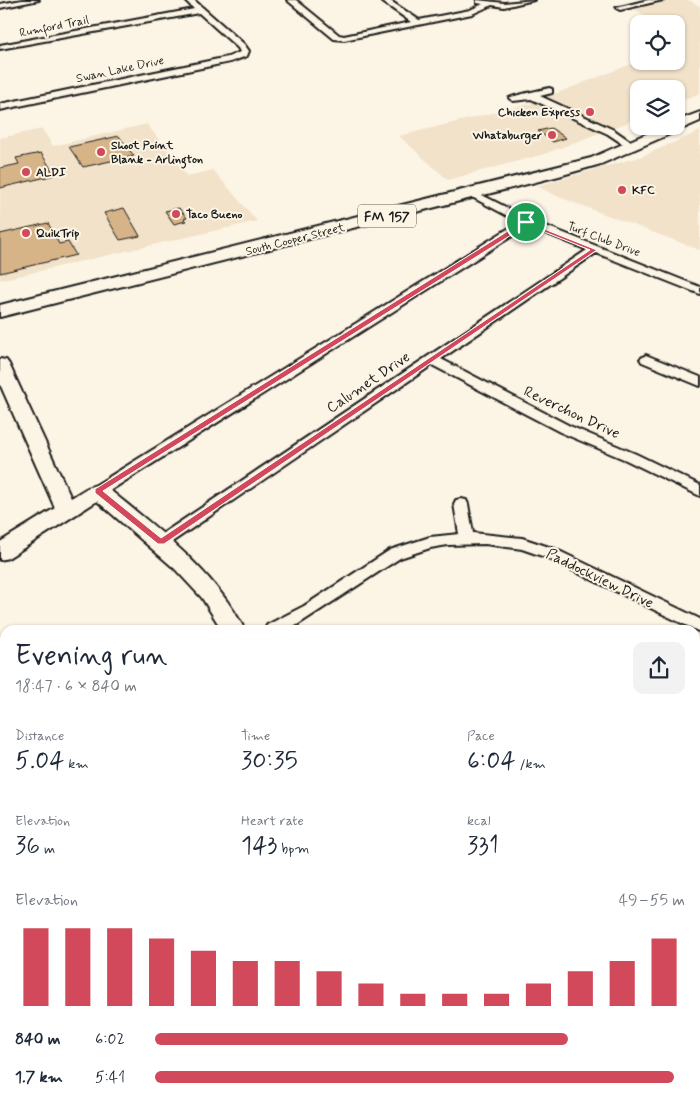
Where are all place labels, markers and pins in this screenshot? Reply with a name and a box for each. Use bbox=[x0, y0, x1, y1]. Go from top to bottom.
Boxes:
place label: Chicken Express bbox=[498, 105, 581, 121]
marker: Chicken Express bbox=[584, 106, 596, 118]
place label: Whataburger bbox=[472, 128, 542, 145]
marker: Whataburger bbox=[546, 129, 558, 141]
place label: Shoot Point Blank - Arlington bbox=[111, 138, 203, 169]
marker: Shoot Point Blank - Arlington bbox=[95, 146, 107, 158]
place label: ALDI bbox=[36, 165, 66, 181]
marker: ALDI bbox=[20, 166, 32, 178]
place label: KFC bbox=[632, 183, 655, 199]
marker: KFC bbox=[616, 184, 628, 196]
pin bbox=[505, 201, 547, 243]
place label: Taco Bueno bbox=[186, 207, 243, 223]
marker: Taco Bueno bbox=[170, 208, 182, 220]
place label: QuikTrip bbox=[36, 226, 80, 242]
marker: QuikTrip bbox=[20, 227, 32, 239]

